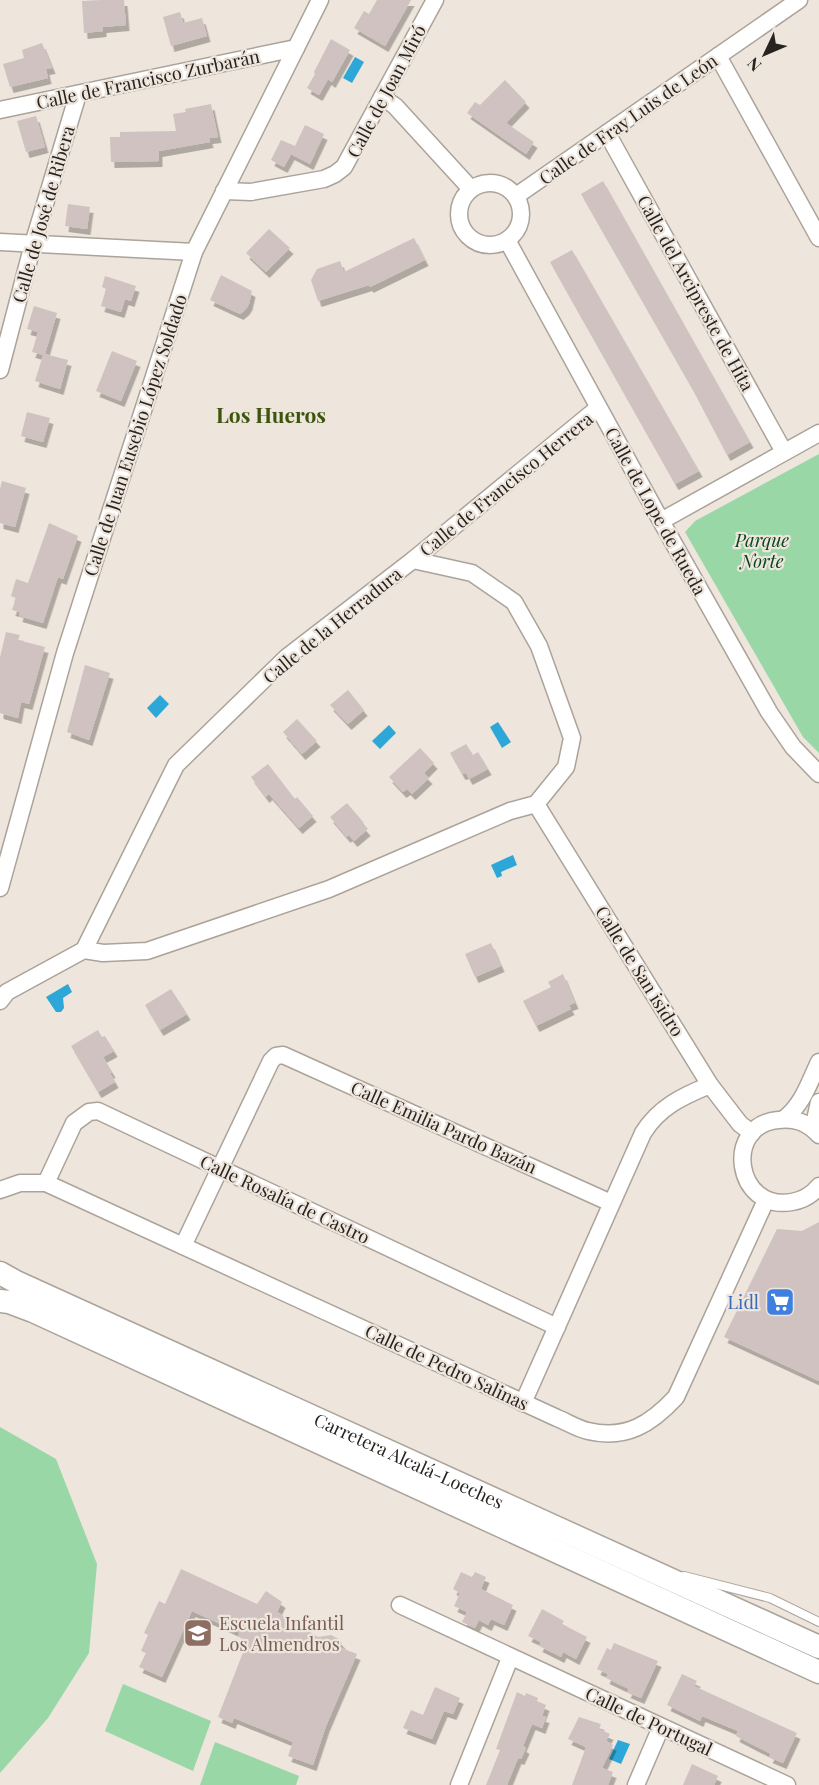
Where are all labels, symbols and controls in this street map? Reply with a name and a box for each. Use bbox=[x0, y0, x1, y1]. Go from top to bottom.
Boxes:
street label: Calle de Joan Miró bbox=[341, 20, 431, 162]
north arrow bbox=[735, 24, 795, 84]
street label: Calle de Francisco Zurbarán bbox=[34, 44, 262, 114]
street label: Calle de Fray Luis de León bbox=[534, 48, 722, 190]
text: N bbox=[742, 53, 765, 76]
street label: Calle de José de Ribera bbox=[6, 123, 80, 305]
street label: Calle del Arcipreste de Hita bbox=[632, 191, 760, 395]
street label: Calle de Juan Eusebio López Soldado bbox=[78, 291, 192, 579]
district label: Los Hueros bbox=[216, 400, 326, 428]
street label: Calle de Francisco Herrera bbox=[414, 407, 598, 561]
street label: Calle de Lope de Rueda bbox=[600, 423, 712, 599]
park label: Parque Norte bbox=[734, 528, 789, 573]
street label: Calle de la Herradura bbox=[258, 561, 406, 689]
street label: Calle de San isidro bbox=[590, 901, 690, 1041]
street label: Calle Emilia Pardo Bazán bbox=[347, 1075, 541, 1179]
street label: Calle Rosalía de Castro bbox=[196, 1149, 374, 1249]
supermarket icon: Lidl bbox=[764, 1286, 796, 1318]
place label: Lidl bbox=[728, 1290, 759, 1314]
street label: Calle de Pedro Salinas bbox=[361, 1319, 533, 1415]
street label: Carretera Alcalá-Loeches bbox=[311, 1407, 507, 1514]
place label: Escuela Infantil Los Almendros bbox=[219, 1611, 344, 1656]
school or university icon: Escuela Infantil Los Almendros bbox=[182, 1617, 214, 1649]
street label: Calle de Portugal bbox=[582, 1681, 716, 1761]

